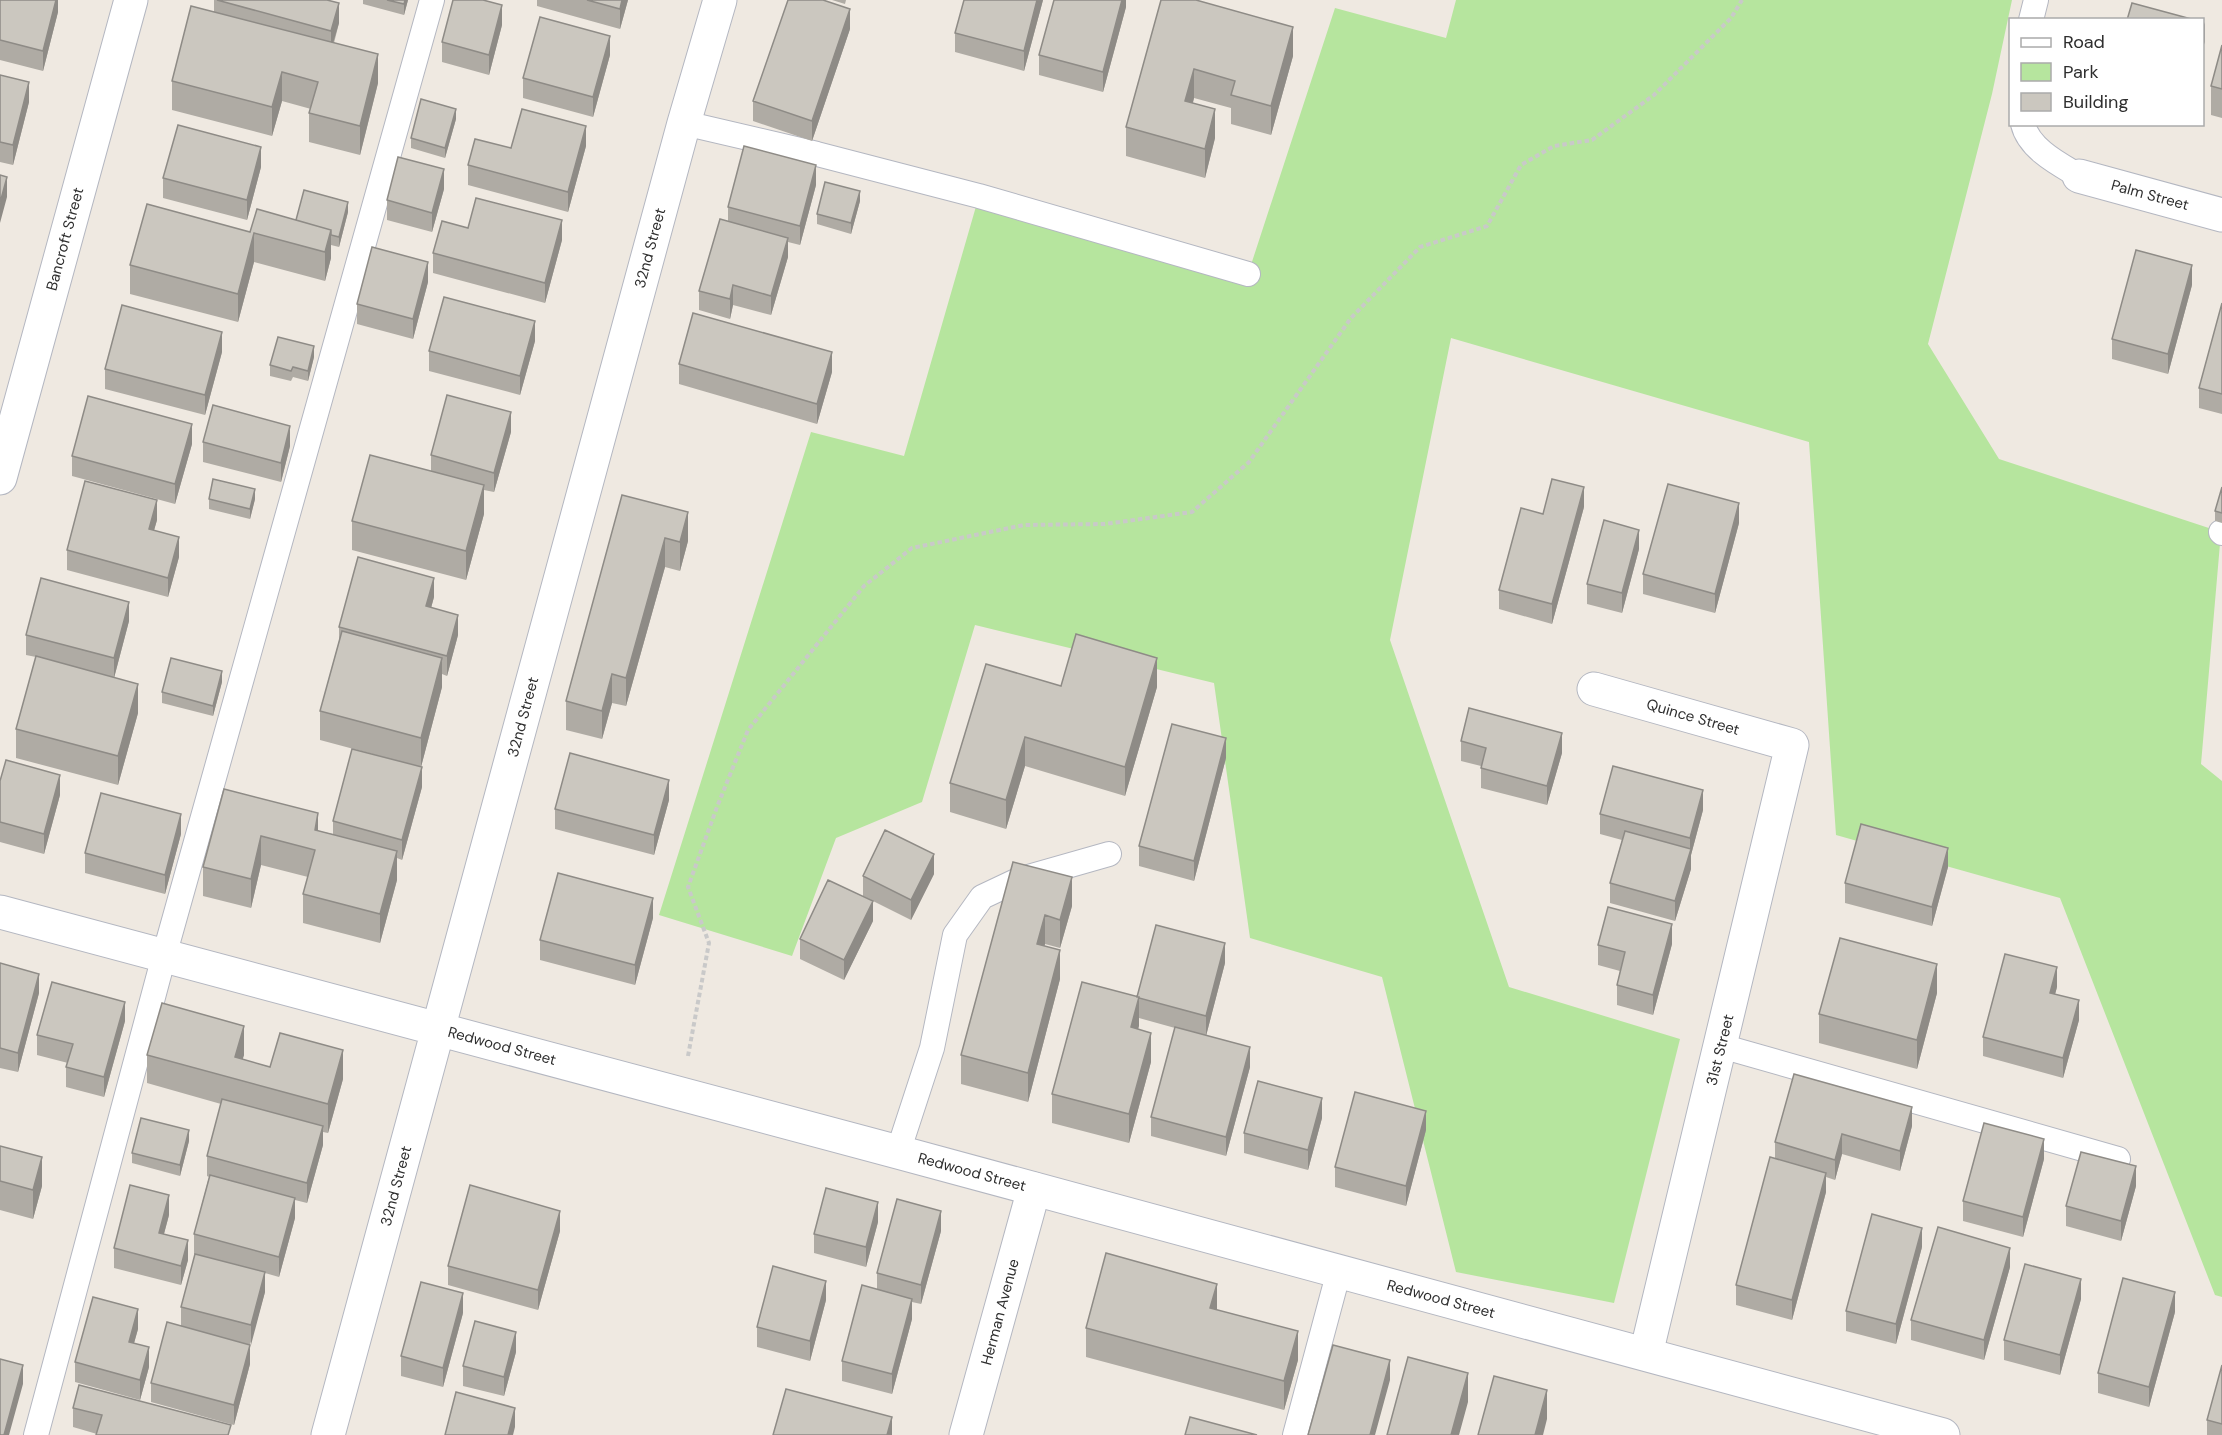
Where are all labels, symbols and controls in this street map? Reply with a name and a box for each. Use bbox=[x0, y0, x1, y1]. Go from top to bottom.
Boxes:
legend bbox=[2009, 18, 2204, 126]
text: Road bbox=[2063, 30, 2105, 54]
text: Park bbox=[2063, 60, 2099, 84]
text: Building bbox=[2063, 90, 2128, 114]
street label: Palm Street bbox=[2109, 175, 2191, 215]
street label: Bancroft Street bbox=[42, 185, 88, 293]
street label: 32nd Street bbox=[630, 206, 670, 290]
street label: 32nd Street bbox=[503, 675, 543, 759]
street label: Quince Street bbox=[1644, 694, 1742, 740]
street label: 31st Street bbox=[1701, 1012, 1739, 1088]
street label: Redwood Street bbox=[446, 1022, 558, 1070]
street label: 32nd Street bbox=[376, 1144, 416, 1228]
street label: Redwood Street bbox=[916, 1148, 1028, 1196]
street label: Herman Avenue bbox=[976, 1257, 1024, 1367]
street label: Redwood Street bbox=[1385, 1275, 1497, 1323]

